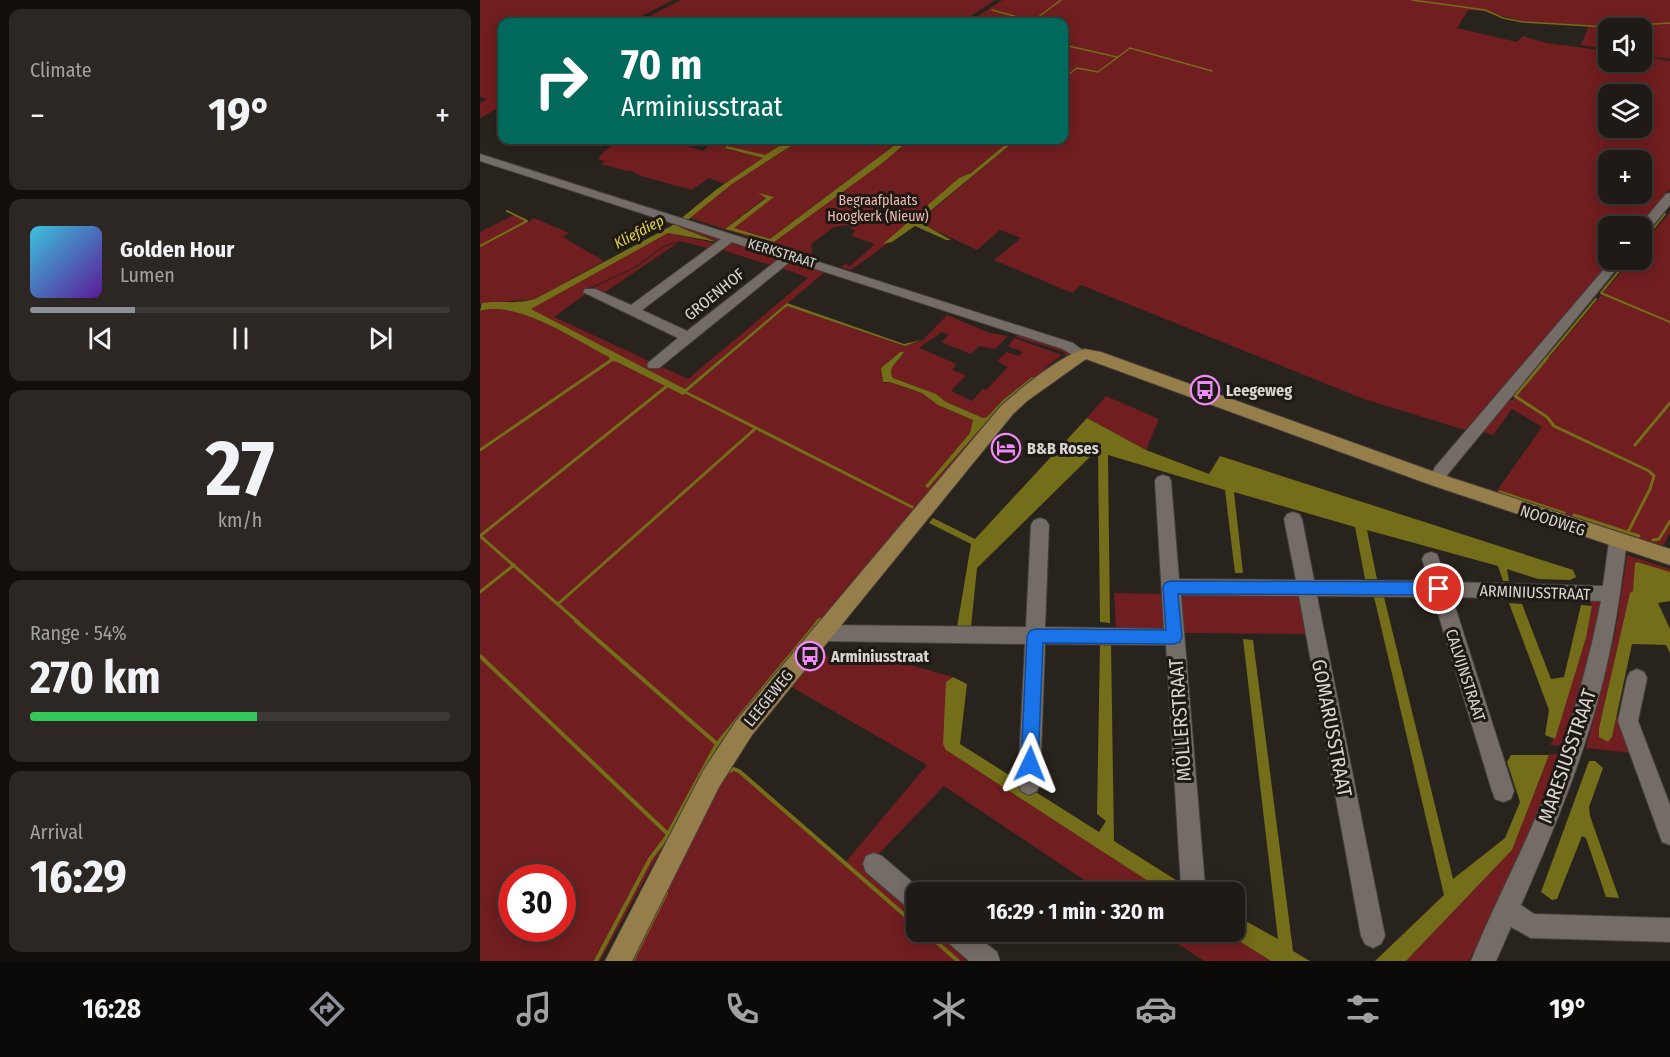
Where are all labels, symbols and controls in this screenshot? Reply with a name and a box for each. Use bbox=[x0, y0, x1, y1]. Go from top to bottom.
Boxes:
map controls bbox=[1598, 18, 1652, 270]
button: sound bbox=[1598, 18, 1652, 72]
text: 70 m bbox=[621, 40, 702, 90]
icon: right bbox=[522, 42, 600, 120]
text: Climate bbox=[30, 58, 92, 82]
button: layers bbox=[1598, 84, 1652, 138]
text: 19° bbox=[208, 88, 272, 142]
text: Arminiusstraat bbox=[621, 91, 783, 123]
text: − bbox=[30, 96, 45, 136]
text: + bbox=[435, 96, 450, 136]
button: + bbox=[1598, 150, 1652, 204]
park label: Begraafplaats Hoogkerk (Nieuw) bbox=[827, 192, 929, 225]
water label: Kliefdiep bbox=[611, 211, 667, 253]
button: − bbox=[1598, 216, 1652, 270]
street label: KERKSTRAAT bbox=[746, 235, 818, 272]
text: Golden Hour bbox=[120, 236, 234, 263]
text: Lumen bbox=[120, 263, 175, 287]
street label: GROENHOF bbox=[680, 264, 748, 324]
icon: previous bbox=[84, 322, 117, 355]
icon: pause bbox=[224, 322, 257, 355]
icon: next bbox=[364, 322, 397, 355]
bus stop icon: Leegeweg bbox=[1189, 374, 1221, 406]
place label: Leegeweg bbox=[1226, 381, 1292, 400]
text: 27 bbox=[206, 422, 274, 516]
hotel icon: B&B Roses bbox=[990, 432, 1022, 464]
place label: B&B Roses bbox=[1027, 439, 1099, 458]
street label: NOODWEG bbox=[1518, 501, 1588, 540]
text: km/h bbox=[218, 508, 262, 532]
pin bbox=[1413, 563, 1464, 614]
icon: arrive bbox=[1422, 572, 1455, 605]
street label: ARMINIUSSTRAAT bbox=[1479, 581, 1591, 604]
text: Range · 54% bbox=[30, 621, 127, 645]
street label: CALVIJNSTRAAT bbox=[1442, 627, 1490, 724]
bus stop icon: Arminiusstraat bbox=[794, 640, 826, 672]
place label: Arminiusstraat bbox=[830, 647, 929, 666]
text: 270 km bbox=[30, 651, 161, 705]
street label: MÖLLERSTRAAT bbox=[1164, 657, 1196, 782]
street label: GOMARUSSTRAAT bbox=[1307, 657, 1357, 800]
street label: LEEGEWEG bbox=[740, 666, 797, 730]
street label: MARESIUSSTRAAT bbox=[1533, 685, 1601, 826]
position arrow bbox=[998, 732, 1062, 796]
text: Arrival bbox=[30, 820, 83, 844]
text: 16:29 bbox=[30, 850, 127, 904]
speed limit sign: 30 bbox=[498, 864, 576, 942]
text: 16:29 · 1 min · 320 m bbox=[987, 898, 1164, 925]
icon: directions bbox=[306, 988, 348, 1030]
icon: music bbox=[513, 988, 555, 1030]
icon: phone bbox=[721, 988, 763, 1030]
icon: climate bbox=[928, 988, 970, 1030]
icon: car bbox=[1135, 988, 1177, 1030]
icon: filters bbox=[1342, 988, 1384, 1030]
text: 16:28 bbox=[83, 993, 141, 1025]
text: 19° bbox=[1549, 993, 1587, 1025]

